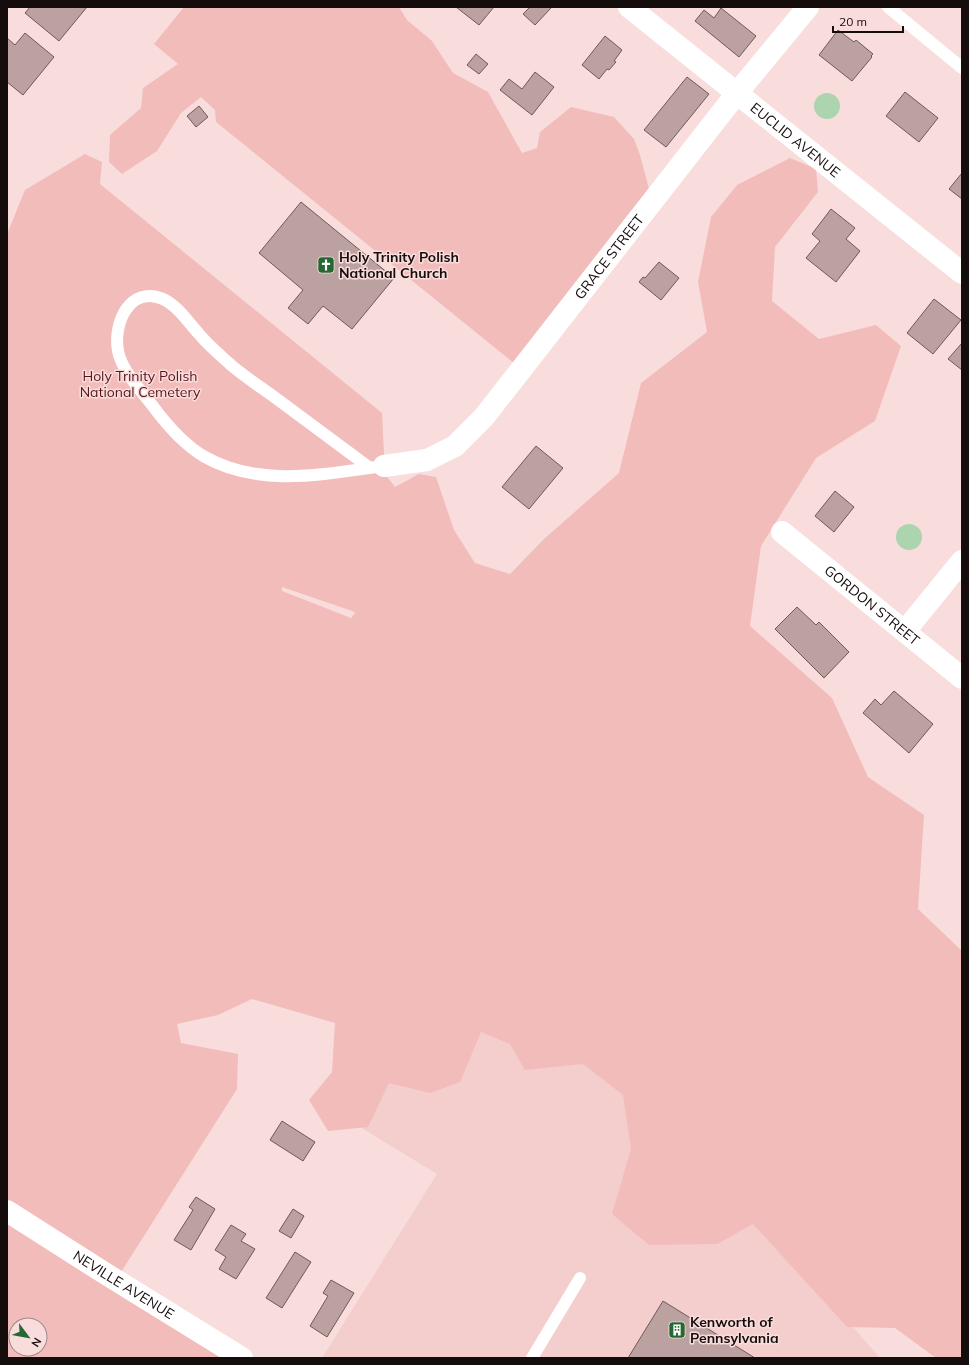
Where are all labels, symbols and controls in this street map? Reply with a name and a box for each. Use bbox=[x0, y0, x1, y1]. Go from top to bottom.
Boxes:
scale bar bbox=[833, 8, 903, 34]
text: 20 m bbox=[839, 14, 867, 29]
street label: EUCLID AVENUE bbox=[747, 99, 844, 181]
street label: GRACE STREET bbox=[570, 210, 648, 303]
place label: Holy Trinity Polish National Church bbox=[339, 248, 459, 282]
church icon: Holy Trinity Polish National Church bbox=[316, 255, 336, 275]
park label: Holy Trinity Polish National Cemetery bbox=[80, 367, 201, 401]
street label: GORDON STREET bbox=[821, 561, 924, 649]
street label: NEVILLE AVENUE bbox=[70, 1246, 178, 1323]
place label: Kenworth of Pennsylvania bbox=[690, 1313, 779, 1347]
north arrow bbox=[8, 1317, 48, 1357]
building icon: Kenworth of Pennsylvania bbox=[667, 1320, 687, 1340]
text: N bbox=[28, 1335, 45, 1350]

